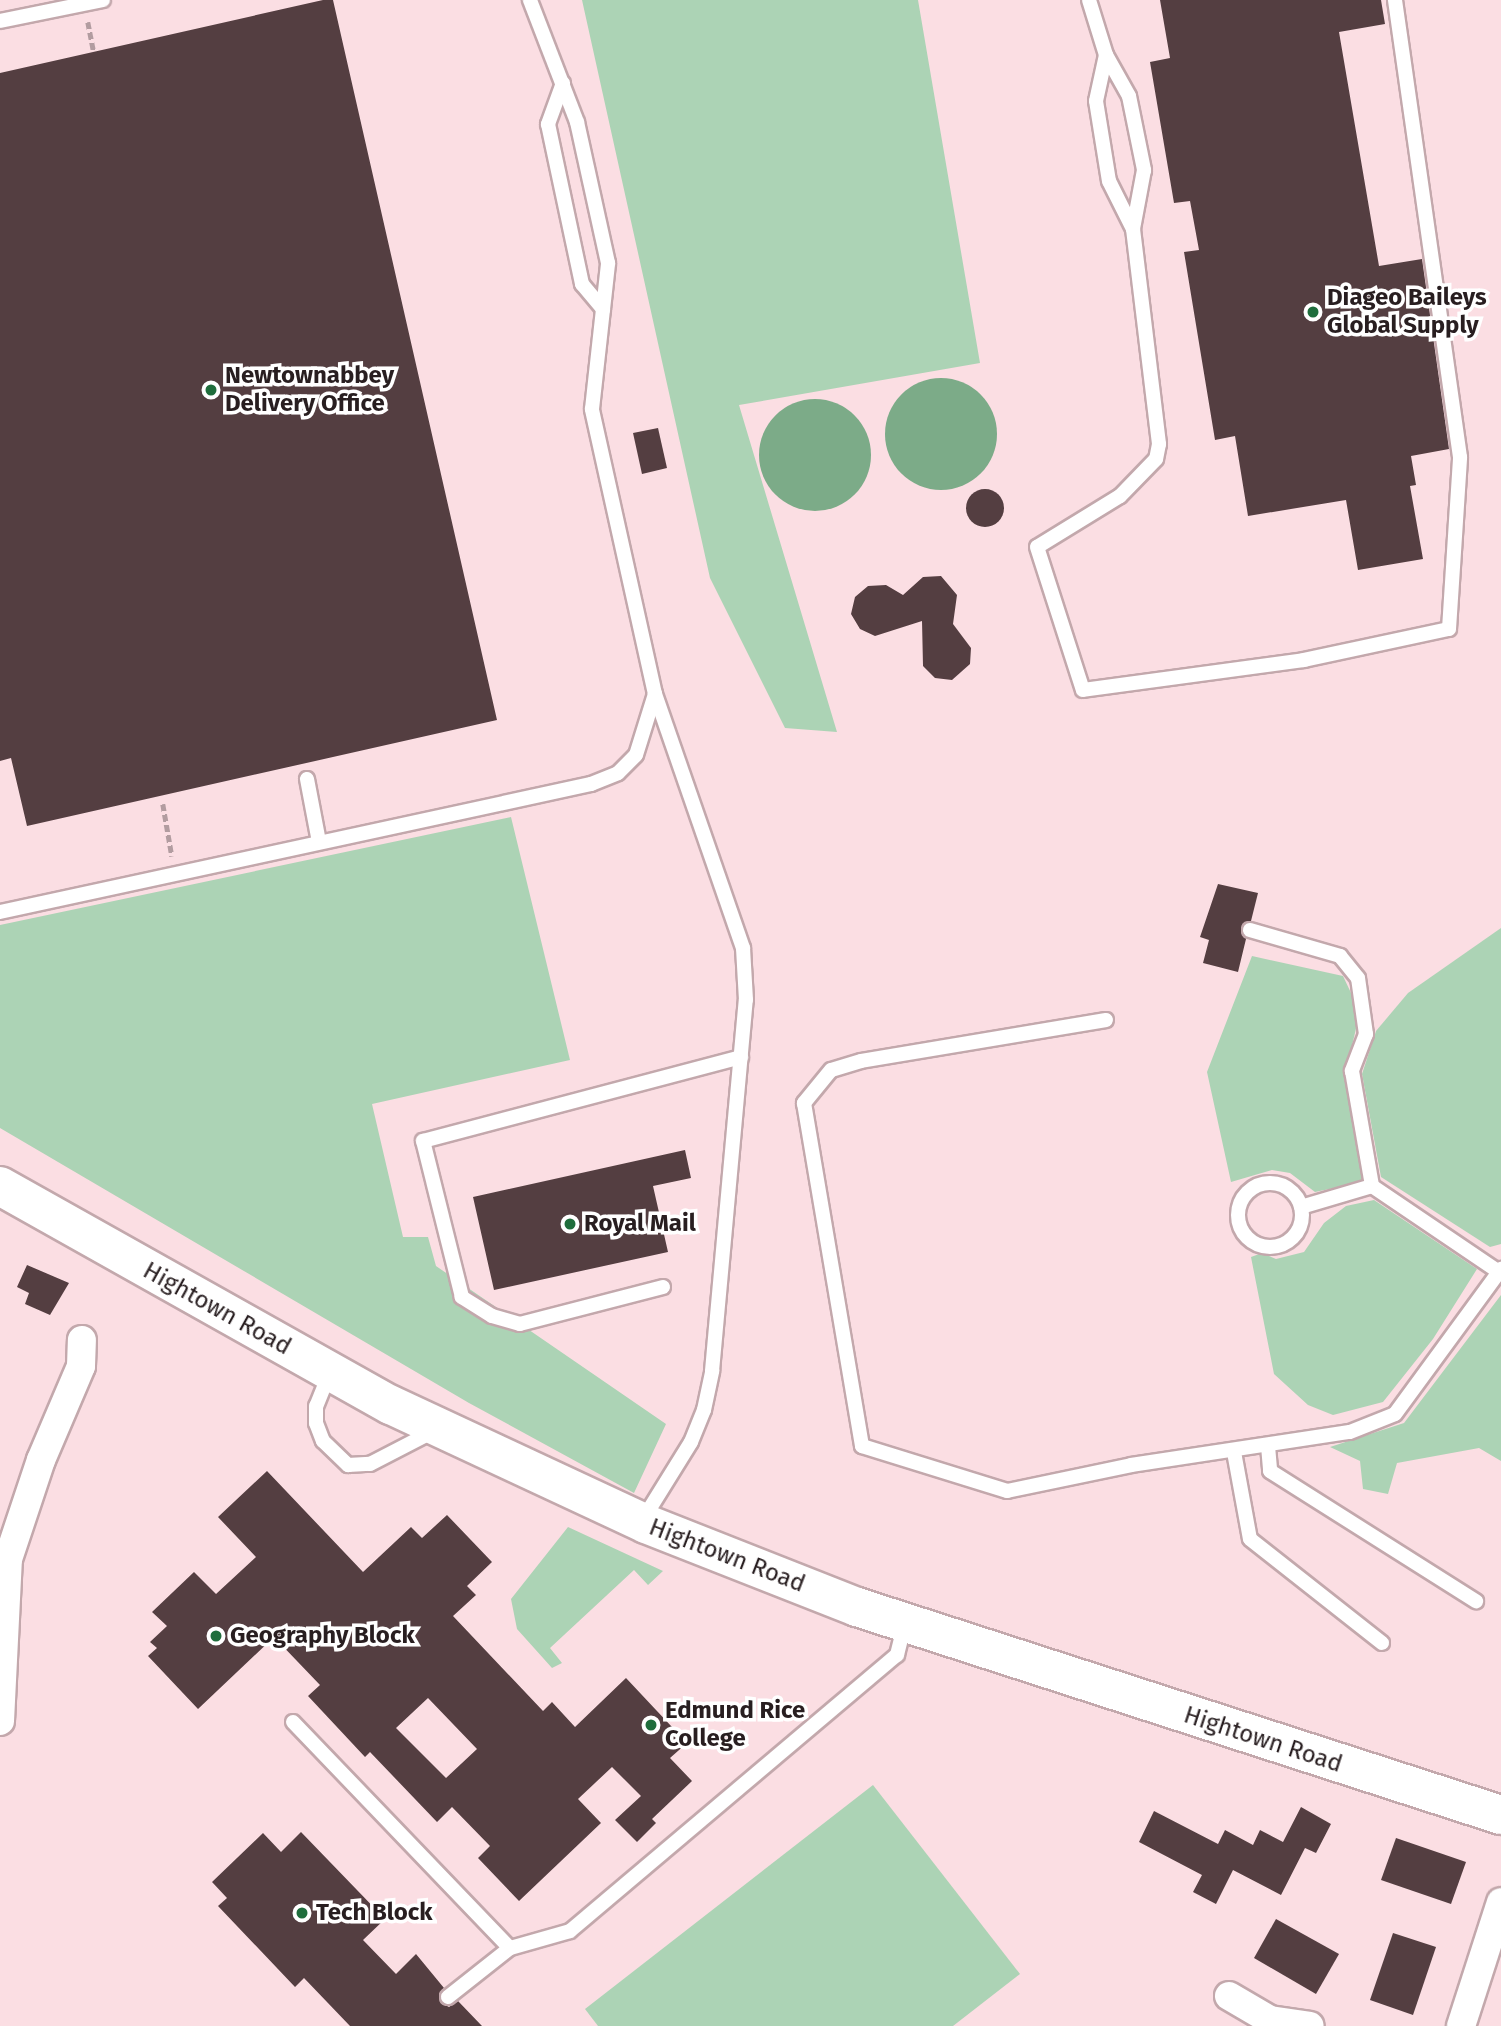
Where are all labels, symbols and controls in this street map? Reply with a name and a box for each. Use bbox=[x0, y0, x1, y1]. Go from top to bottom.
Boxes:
place label: Diageo Baileys Global Supply bbox=[1327, 284, 1487, 340]
marker: Diageo Baileys Global Supply bbox=[1305, 304, 1321, 320]
place label: Newtownabbey Delivery Office bbox=[225, 362, 394, 418]
marker: Newtownabbey Delivery Office bbox=[203, 382, 219, 398]
place label: Royal Mail bbox=[584, 1210, 696, 1238]
marker: Royal Mail bbox=[562, 1216, 578, 1232]
street label: Hightown Road bbox=[138, 1256, 296, 1362]
street label: Hightown Road bbox=[645, 1513, 809, 1599]
place label: Geography Block bbox=[230, 1622, 415, 1650]
marker: Geography Block bbox=[208, 1628, 224, 1644]
place label: Edmund Rice College bbox=[665, 1697, 805, 1753]
street label: Hightown Road bbox=[1180, 1701, 1346, 1779]
marker: Edmund Rice College bbox=[643, 1717, 659, 1733]
place label: Tech Block bbox=[316, 1899, 432, 1927]
marker: Tech Block bbox=[294, 1905, 310, 1921]

